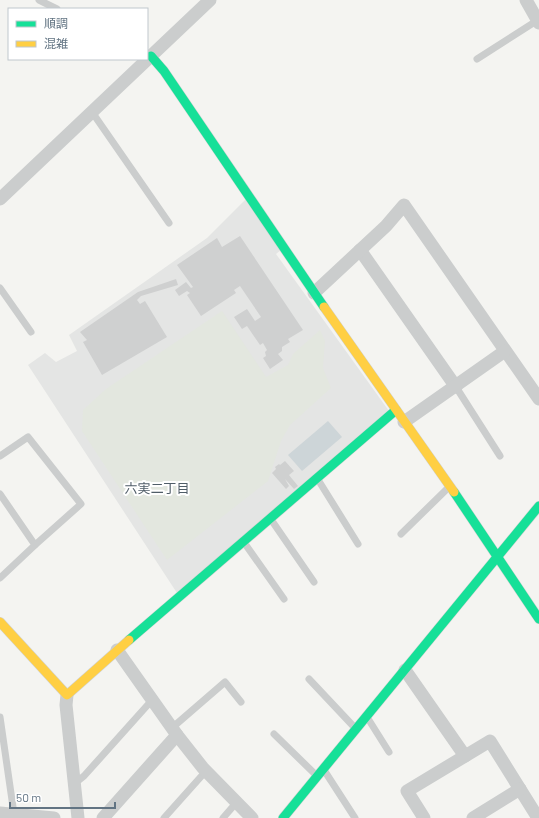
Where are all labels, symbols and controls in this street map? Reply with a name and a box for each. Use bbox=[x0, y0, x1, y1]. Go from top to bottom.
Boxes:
legend bbox=[8, 8, 148, 60]
text: 順調 bbox=[44, 16, 68, 30]
text: 混雑 bbox=[44, 36, 68, 50]
district label: 六実二丁目 bbox=[124, 480, 190, 496]
scale bar bbox=[10, 784, 115, 810]
text: 50 m bbox=[16, 790, 41, 804]

